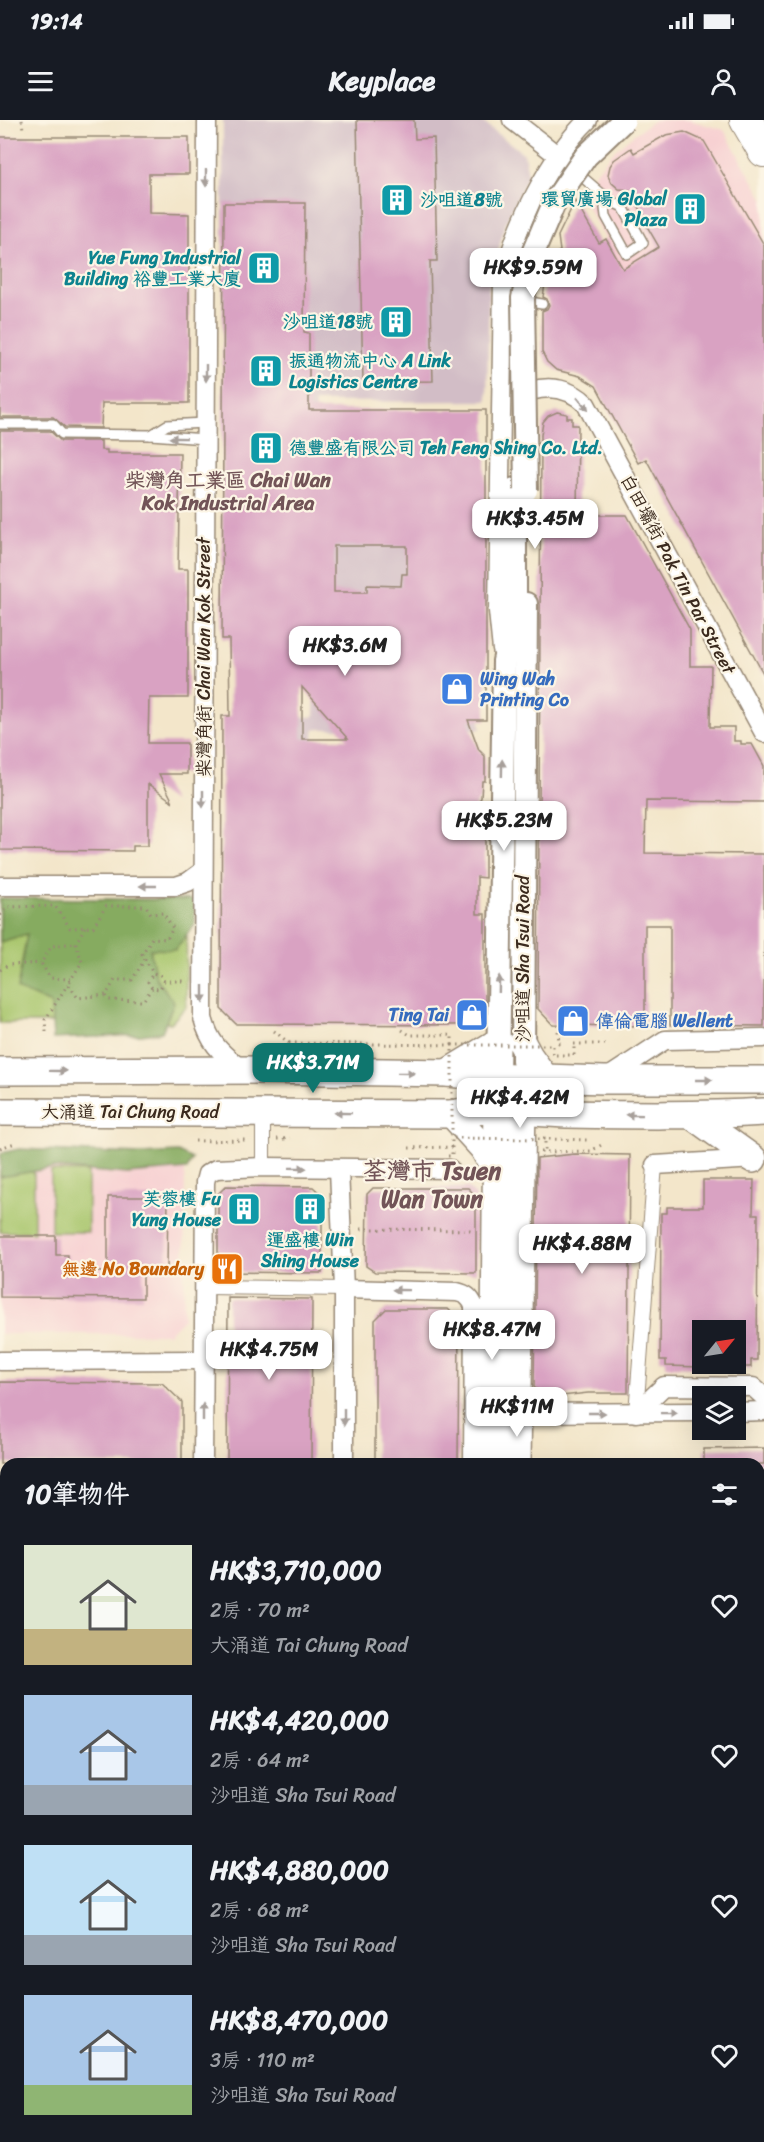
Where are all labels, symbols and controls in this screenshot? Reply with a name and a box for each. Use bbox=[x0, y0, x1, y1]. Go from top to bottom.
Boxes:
text: 19:14 bbox=[30, 2, 83, 41]
text: Keyplace bbox=[329, 57, 435, 105]
icon: menu bbox=[24, 65, 57, 98]
icon: person bbox=[707, 65, 740, 98]
one-way arrow bbox=[201, 169, 211, 188]
building icon: 沙咀道8號 bbox=[379, 182, 415, 218]
place label: 環貿廣場 Global Plaza bbox=[541, 183, 668, 236]
place label: 沙咀道8號 bbox=[420, 184, 503, 216]
building icon: 環貿廣場 Global Plaza bbox=[672, 191, 708, 227]
place label: Yue Fung Industrial Building 裕豐工業大廈 bbox=[64, 242, 242, 295]
pin: HK$9.59M bbox=[471, 248, 595, 299]
building icon: Yue Fung Industrial Building 裕豐工業大廈 bbox=[246, 250, 282, 286]
text: HK$9.59M bbox=[484, 250, 582, 285]
building icon: 沙咀道18號 bbox=[378, 304, 414, 340]
place label: 沙咀道18號 bbox=[282, 306, 373, 338]
place label: 振通物流中心 A Link Logistics Centre bbox=[289, 345, 451, 398]
building icon: 振通物流中心 A Link Logistics Centre bbox=[248, 353, 284, 389]
one-way arrow bbox=[201, 364, 210, 383]
one-way arrow bbox=[577, 397, 590, 412]
building icon: 德豐盛有限公司 Teh Feng Shing Co. Ltd. bbox=[248, 430, 284, 466]
place label: 德豐盛有限公司 Teh Feng Shing Co. Ltd. bbox=[289, 432, 603, 464]
one-way arrow bbox=[169, 433, 188, 442]
district label: 柴灣角工業區 Chai Wan Kok Industrial Area bbox=[125, 463, 331, 521]
street label: 白田壩街 Pak Tin Par Street bbox=[611, 468, 745, 681]
pin: HK$3.45M bbox=[473, 499, 597, 550]
text: HK$3.45M bbox=[486, 501, 584, 536]
street label: 柴灣角街 Chai Wan Kok Street bbox=[188, 537, 220, 777]
pin: HK$3.6M bbox=[290, 626, 400, 677]
text: HK$3.6M bbox=[303, 628, 387, 663]
place label: Wing Wah Printing Co bbox=[480, 663, 569, 716]
shop icon: Wing Wah Printing Co bbox=[439, 671, 475, 707]
one-way arrow bbox=[497, 758, 507, 777]
one-way arrow bbox=[198, 790, 208, 809]
pin: HK$5.23M bbox=[442, 801, 566, 852]
text: HK$5.23M bbox=[456, 803, 552, 838]
street label: 沙咀道 Sha Tsui Road bbox=[507, 874, 539, 1043]
one-way arrow bbox=[139, 881, 158, 891]
one-way arrow bbox=[494, 974, 504, 993]
one-way arrow bbox=[198, 985, 208, 1004]
shop icon: Ting Tai bbox=[454, 997, 490, 1033]
place label: Ting Tai bbox=[389, 999, 450, 1031]
shop icon: 偉倫電腦 Wellent bbox=[555, 1003, 591, 1039]
place label: 偉倫電腦 Wellent bbox=[596, 1005, 733, 1037]
pin: HK$3.71M bbox=[251, 1043, 375, 1094]
text: HK$3.71M bbox=[267, 1045, 359, 1080]
one-way arrow bbox=[49, 1066, 68, 1076]
one-way arrow bbox=[396, 1068, 415, 1077]
one-way arrow bbox=[695, 1075, 714, 1085]
pin: HK$4.42M bbox=[458, 1078, 582, 1129]
text: HK$4.42M bbox=[471, 1080, 569, 1115]
street label: 大涌道 Tai Chung Road bbox=[41, 1096, 220, 1128]
one-way arrow bbox=[333, 1108, 352, 1118]
one-way arrow bbox=[625, 1110, 644, 1120]
district label: 荃灣市 Tsuen Wan Town bbox=[363, 1150, 501, 1220]
one-way arrow bbox=[288, 1163, 307, 1173]
place label: 芙蓉樓 Fu Yung House bbox=[132, 1183, 222, 1236]
building icon: 芙蓉樓 Fu Yung House bbox=[226, 1191, 262, 1227]
building icon: 運盛樓 Win Shing House bbox=[292, 1191, 328, 1227]
place label: 運盛樓 Win Shing House bbox=[260, 1224, 360, 1277]
pin: HK$4.88M bbox=[520, 1224, 644, 1275]
text: HK$4.88M bbox=[533, 1226, 631, 1261]
restaurant icon: 無邊 No Boundary bbox=[209, 1251, 245, 1287]
place label: 無邊 No Boundary bbox=[62, 1253, 205, 1285]
one-way arrow bbox=[391, 1286, 410, 1295]
pin: HK$8.47M bbox=[430, 1310, 554, 1361]
text: HK$8.47M bbox=[443, 1312, 541, 1347]
north arrow bbox=[692, 1320, 746, 1374]
map controls bbox=[692, 1320, 746, 1440]
pin: HK$4.75M bbox=[207, 1330, 331, 1381]
text: HK$4.75M bbox=[220, 1332, 318, 1367]
button: layers bbox=[692, 1386, 746, 1440]
pin: HK$11M bbox=[468, 1387, 566, 1438]
text: HK$11M bbox=[480, 1389, 554, 1424]
one-way arrow bbox=[198, 1403, 208, 1422]
one-way arrow bbox=[339, 1407, 349, 1426]
one-way arrow bbox=[587, 1408, 606, 1418]
one-way arrow bbox=[659, 1408, 678, 1418]
text: 10筆物件 bbox=[24, 1471, 130, 1517]
icon: filters bbox=[708, 1478, 741, 1511]
text: HK$3,710,000 bbox=[210, 1547, 382, 1593]
icon: home bbox=[72, 1569, 144, 1641]
icon: heart bbox=[708, 1589, 741, 1622]
text: 2房 · 70 m² bbox=[210, 1593, 310, 1628]
text: 大涌道 Tai Chung Road bbox=[210, 1628, 408, 1663]
text: HK$4,420,000 bbox=[210, 1697, 389, 1743]
icon: home bbox=[72, 1719, 144, 1791]
icon: heart bbox=[708, 1739, 741, 1772]
text: 2房 · 64 m² bbox=[210, 1743, 310, 1778]
text: 沙咀道 Sha Tsui Road bbox=[210, 1778, 396, 1813]
text: HK$4,880,000 bbox=[210, 1847, 389, 1893]
icon: home bbox=[72, 1869, 144, 1941]
icon: heart bbox=[708, 1889, 741, 1922]
text: 2房 · 68 m² bbox=[210, 1893, 309, 1928]
text: 沙咀道 Sha Tsui Road bbox=[210, 1928, 396, 1963]
text: HK$8,470,000 bbox=[210, 1997, 388, 2043]
icon: home bbox=[72, 2019, 144, 2091]
icon: heart bbox=[708, 2039, 741, 2072]
text: 3房 · 110 m² bbox=[210, 2043, 315, 2078]
text: 沙咀道 Sha Tsui Road bbox=[210, 2078, 396, 2113]

